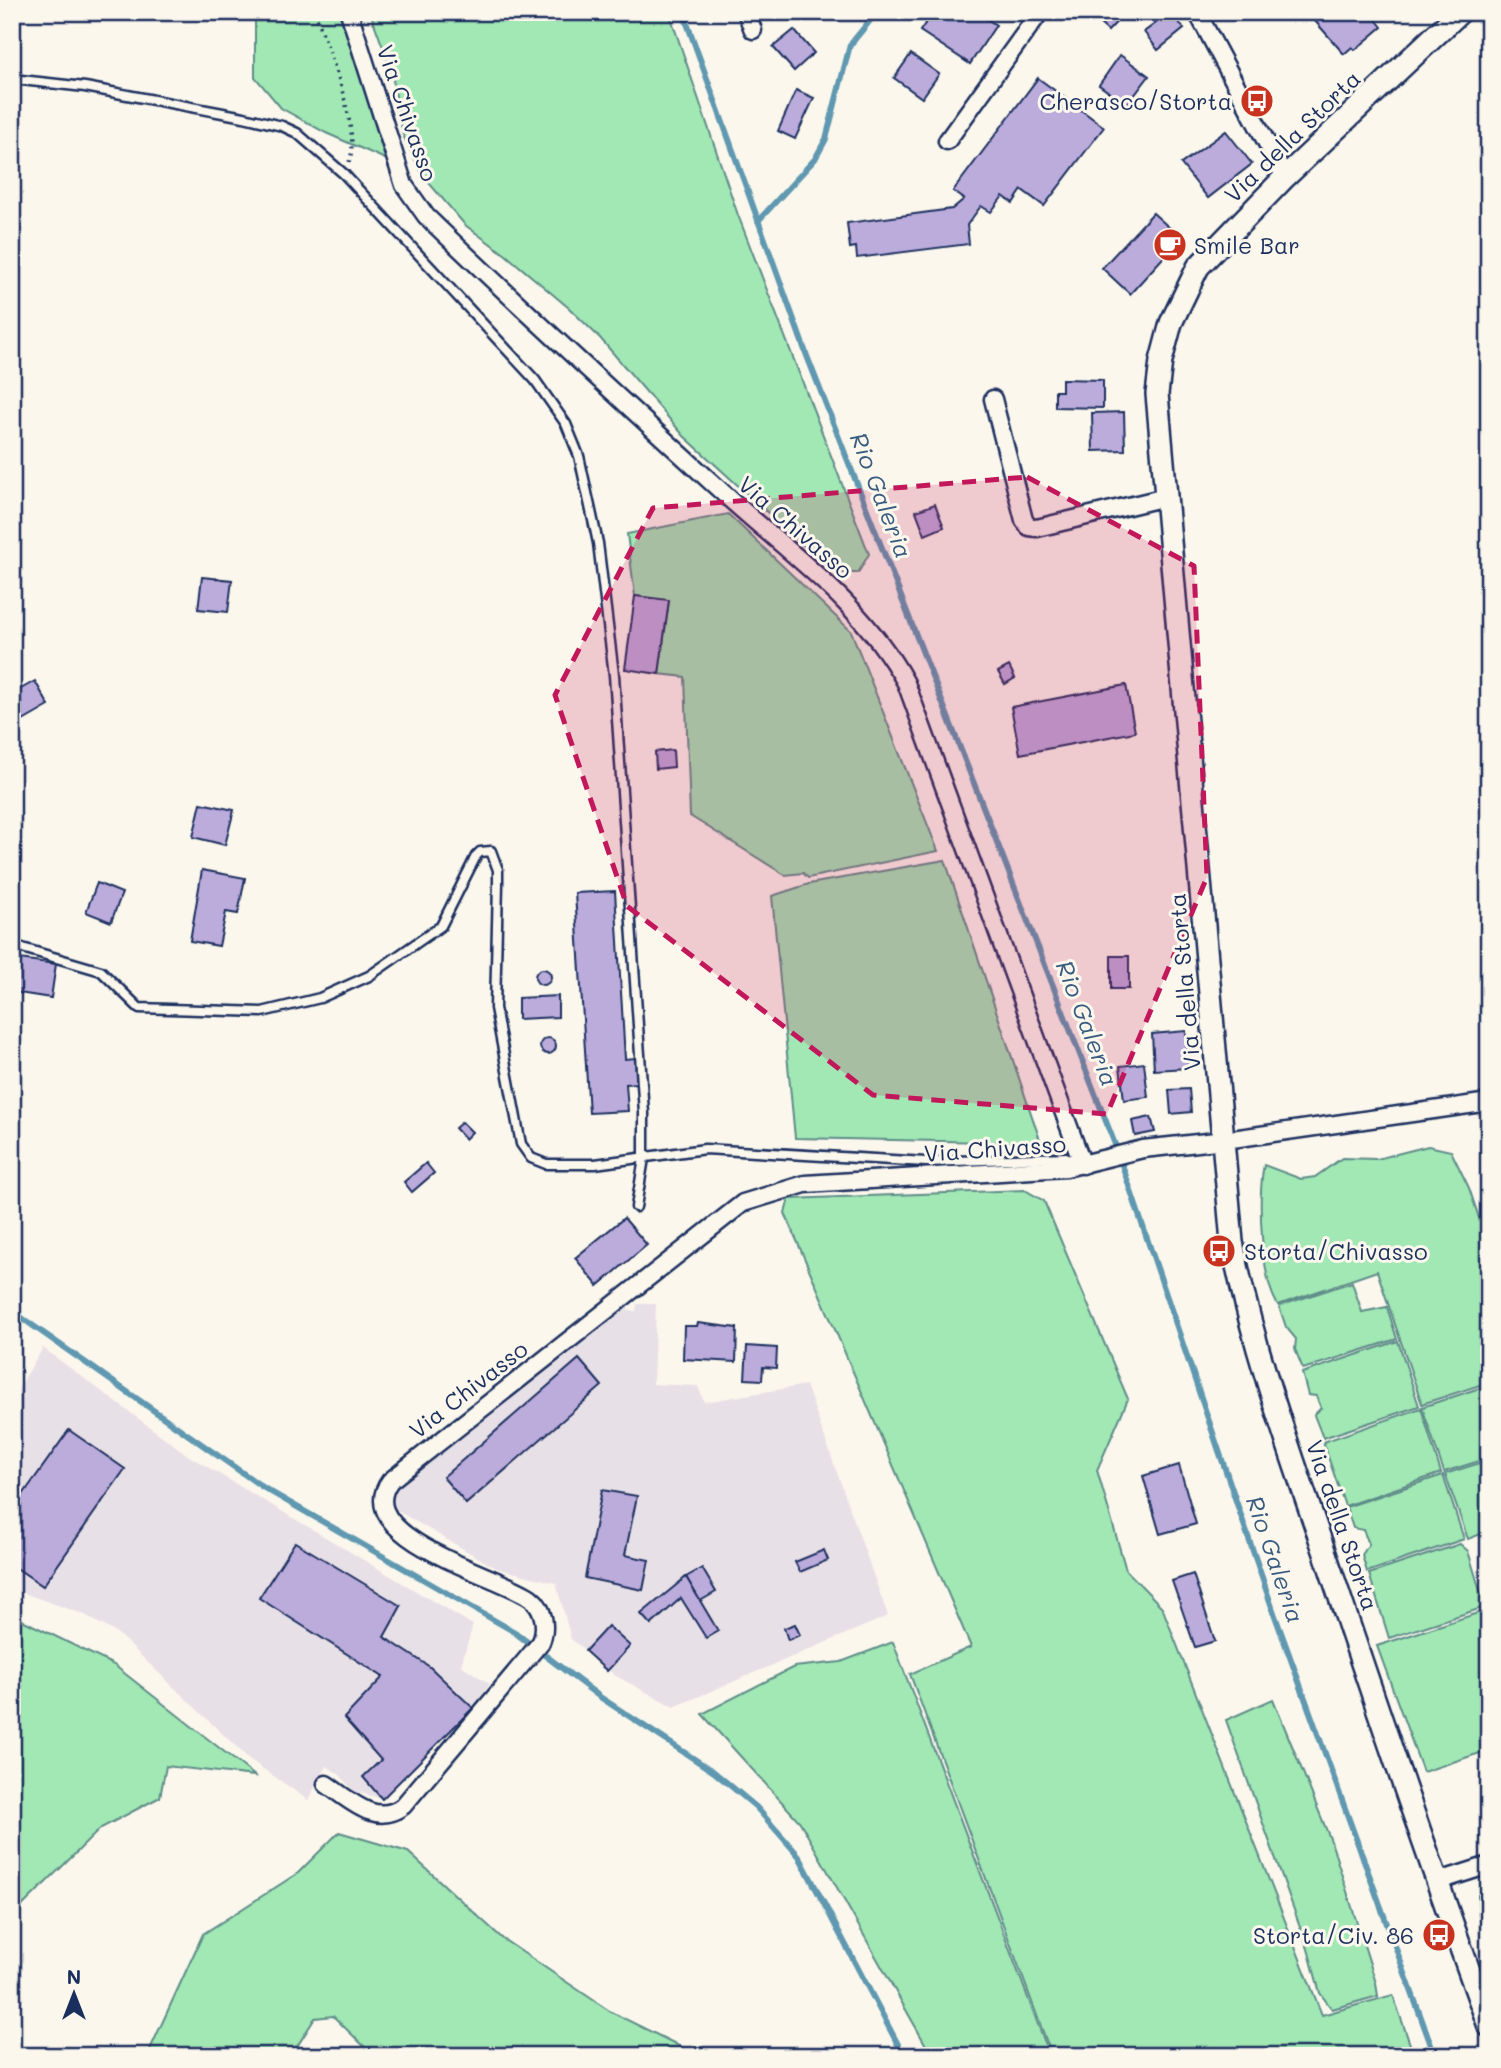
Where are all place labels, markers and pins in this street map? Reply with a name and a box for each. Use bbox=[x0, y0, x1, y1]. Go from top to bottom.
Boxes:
bus stop icon: Cherasco/Storta bbox=[1238, 82, 1276, 120]
place label: Cherasco/Storta bbox=[1039, 86, 1232, 116]
cafe icon: Smile Bar bbox=[1151, 226, 1189, 264]
place label: Smile Bar bbox=[1194, 230, 1300, 260]
bus stop icon: Storta/Chivasso bbox=[1200, 1232, 1238, 1270]
place label: Storta/Chivasso bbox=[1244, 1236, 1428, 1266]
bus stop icon: Storta/Civ. 86 bbox=[1420, 1916, 1458, 1954]
place label: Storta/Civ. 86 bbox=[1253, 1920, 1414, 1950]

